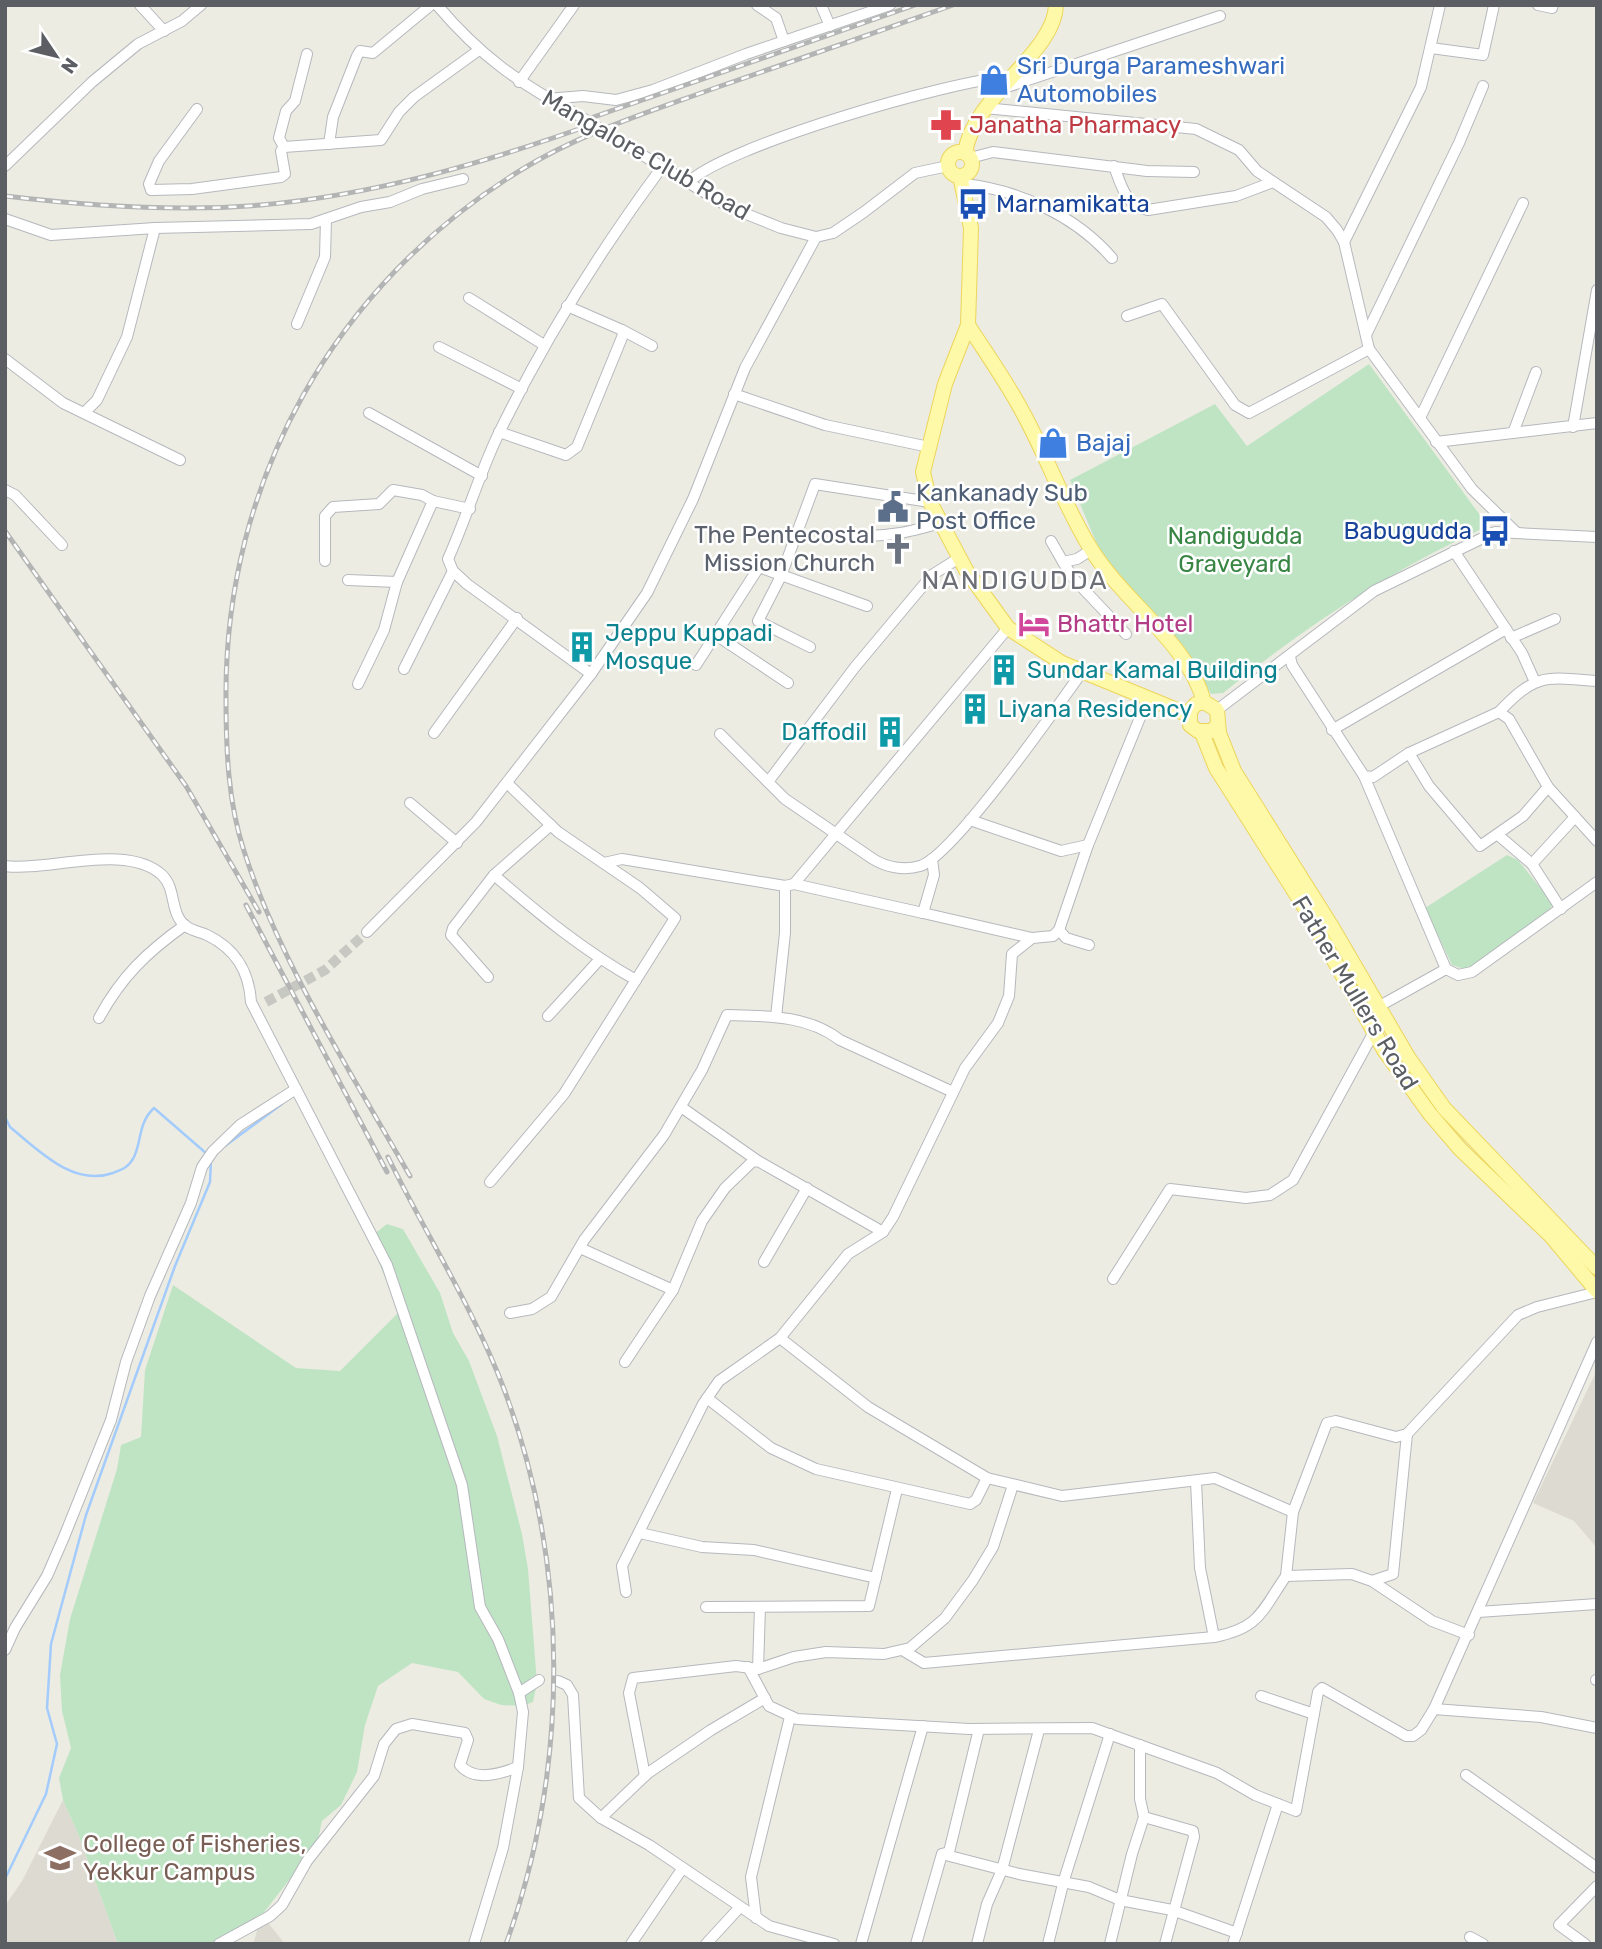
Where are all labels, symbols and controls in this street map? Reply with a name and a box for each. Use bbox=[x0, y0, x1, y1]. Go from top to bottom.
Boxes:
north arrow bbox=[21, 21, 91, 91]
place label: Sri Durga Parameshwari Automobiles bbox=[1017, 52, 1285, 108]
text: N bbox=[56, 53, 83, 78]
shop icon: Sri Durga Parameshwari Automobiles bbox=[977, 63, 1011, 97]
street label: Mangalore Club Road bbox=[537, 84, 755, 226]
pharmacy icon: Janatha Pharmacy bbox=[929, 108, 963, 142]
place label: Janatha Pharmacy bbox=[969, 111, 1181, 139]
bus stop icon: Marnamikatta bbox=[956, 187, 990, 221]
place label: Marnamikatta bbox=[996, 190, 1150, 218]
shop icon: Bajaj bbox=[1036, 426, 1070, 460]
place label: Bajaj bbox=[1076, 429, 1131, 457]
place label: Kankanady Sub Post Office bbox=[916, 479, 1088, 535]
public building icon: Kankanady Sub Post Office bbox=[876, 490, 910, 524]
bus stop icon: Babugudda bbox=[1478, 514, 1512, 548]
place label: Babugudda bbox=[1343, 517, 1472, 545]
place label: The Pentecostal Mission Church bbox=[694, 521, 875, 577]
park label: Nandigudda Graveyard bbox=[1167, 522, 1303, 578]
church icon: The Pentecostal Mission Church bbox=[881, 532, 915, 566]
district label: NANDIGUDDA bbox=[921, 565, 1109, 596]
hotel icon: Bhattr Hotel bbox=[1017, 607, 1051, 641]
place label: Bhattr Hotel bbox=[1057, 610, 1193, 638]
place label: Jeppu Kuppadi Mosque bbox=[605, 619, 773, 675]
building icon: Jeppu Kuppadi Mosque bbox=[565, 630, 599, 664]
building icon: Sundar Kamal Building bbox=[987, 653, 1021, 687]
place label: Sundar Kamal Building bbox=[1027, 656, 1278, 684]
building icon: Liyana Residency bbox=[958, 692, 992, 726]
place label: Liyana Residency bbox=[998, 695, 1192, 723]
building icon: Daffodil bbox=[873, 715, 907, 749]
place label: Daffodil bbox=[781, 718, 867, 746]
street label: Father Mullers Road bbox=[1286, 891, 1424, 1095]
place label: College of Fisheries, Yekkur Campus bbox=[83, 1830, 306, 1886]
school or university icon: College of Fisheries, Yekkur Campus bbox=[43, 1841, 77, 1875]

